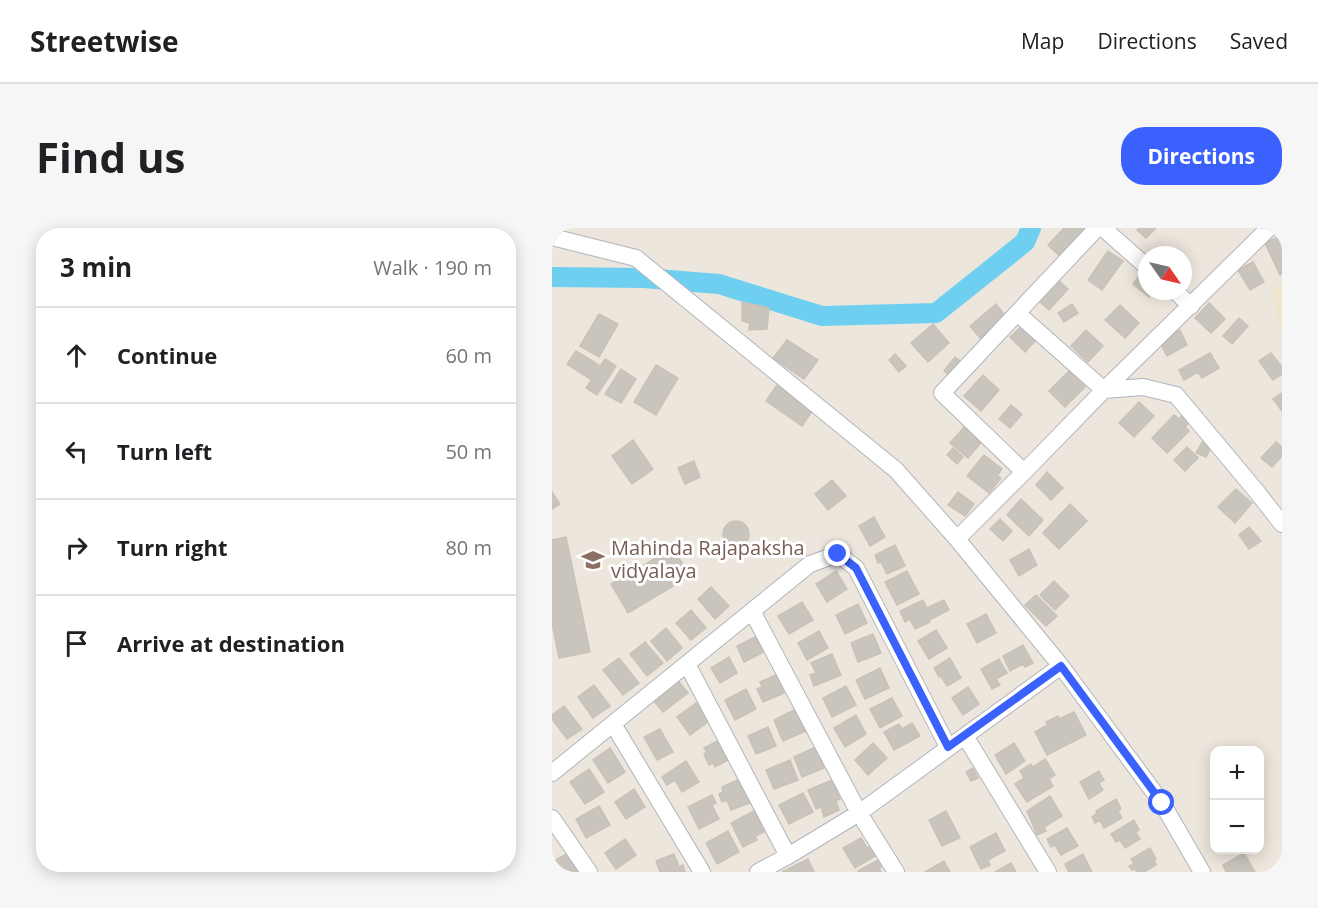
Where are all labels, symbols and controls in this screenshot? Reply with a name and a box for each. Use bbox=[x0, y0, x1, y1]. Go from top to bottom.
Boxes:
text: Streetwise bbox=[30, 22, 179, 60]
text: Map bbox=[1021, 27, 1064, 55]
text: Directions bbox=[1097, 27, 1197, 55]
text: Saved bbox=[1230, 27, 1288, 55]
button: Directions bbox=[1121, 127, 1282, 185]
text: Find us bbox=[36, 128, 185, 185]
north arrow bbox=[1138, 246, 1192, 300]
text: 3 min bbox=[60, 249, 132, 285]
text: Walk · 190 m bbox=[373, 254, 492, 281]
icon: ahead bbox=[60, 339, 93, 372]
text: Continue bbox=[117, 340, 217, 370]
text: 60 m bbox=[445, 342, 492, 369]
icon: left bbox=[60, 435, 93, 468]
text: Turn left bbox=[117, 436, 212, 466]
text: 50 m bbox=[445, 438, 492, 465]
icon: right bbox=[60, 531, 93, 564]
text: Turn right bbox=[117, 532, 228, 562]
text: 80 m bbox=[445, 534, 492, 561]
place label: Mahinda Rajapaksha vidyalaya bbox=[611, 534, 805, 584]
route end bbox=[824, 540, 850, 566]
school or university icon: Mahinda Rajapaksha vidyalaya bbox=[580, 547, 606, 573]
icon: arrive bbox=[60, 627, 93, 660]
text: Arrive at destination bbox=[117, 628, 345, 658]
map controls bbox=[1210, 746, 1264, 854]
button: + bbox=[1210, 746, 1264, 800]
route start bbox=[1148, 789, 1174, 815]
button: − bbox=[1210, 800, 1264, 854]

